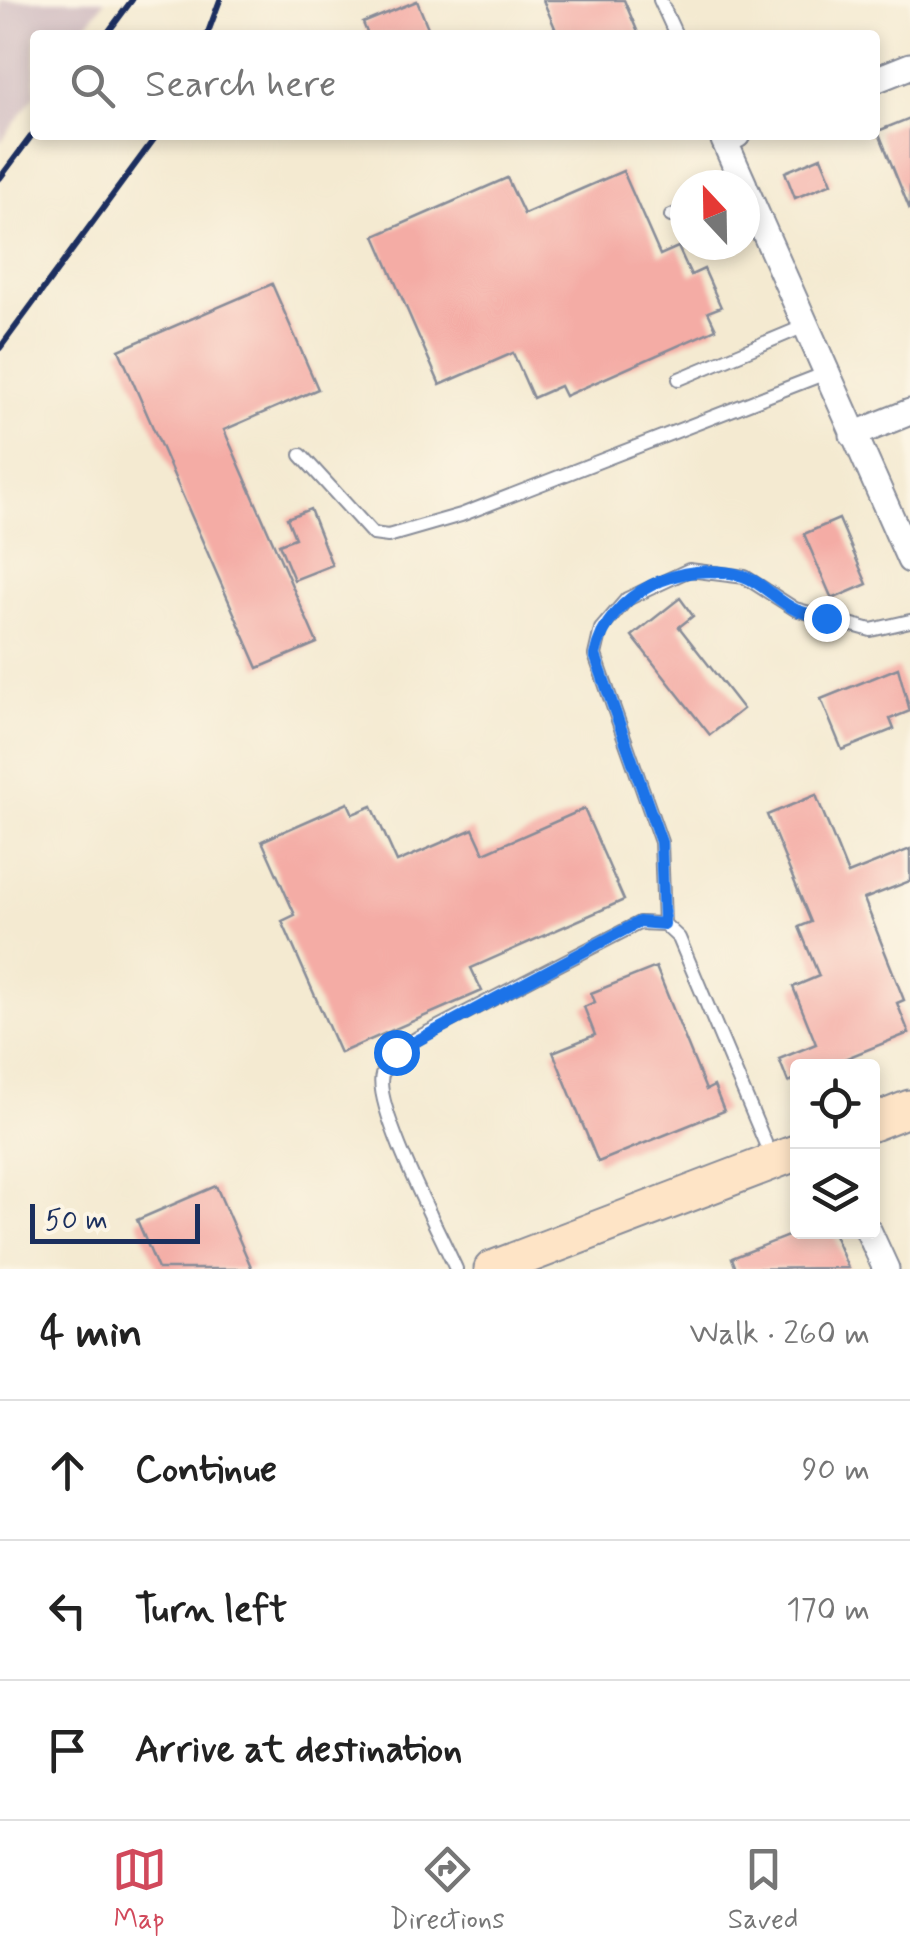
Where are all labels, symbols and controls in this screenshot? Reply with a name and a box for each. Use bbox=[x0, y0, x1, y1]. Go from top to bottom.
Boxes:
search box bbox=[30, 30, 880, 140]
icon: search bbox=[65, 58, 120, 113]
text: Search here bbox=[145, 61, 336, 110]
north arrow bbox=[670, 170, 760, 260]
route end bbox=[804, 596, 850, 642]
route start bbox=[374, 1030, 420, 1076]
map controls bbox=[790, 1059, 880, 1239]
button: locate bbox=[790, 1059, 880, 1149]
button: layers bbox=[790, 1149, 880, 1239]
scale bar bbox=[30, 1199, 200, 1244]
text: 50 m bbox=[45, 1203, 108, 1240]
text: 4 min bbox=[40, 1307, 142, 1362]
text: Walk · 260 m bbox=[690, 1313, 870, 1355]
icon: ahead bbox=[40, 1443, 95, 1498]
text: Continue bbox=[135, 1446, 277, 1495]
text: 90 m bbox=[802, 1449, 870, 1491]
icon: left bbox=[40, 1583, 95, 1638]
text: Turn left bbox=[135, 1586, 287, 1635]
text: 170 m bbox=[786, 1589, 870, 1631]
icon: arrive bbox=[40, 1723, 95, 1778]
text: Arrive at destination bbox=[135, 1726, 462, 1775]
tab: Map bbox=[112, 1842, 167, 1939]
tab: Directions bbox=[390, 1842, 505, 1939]
tab: Saved bbox=[728, 1842, 798, 1939]

